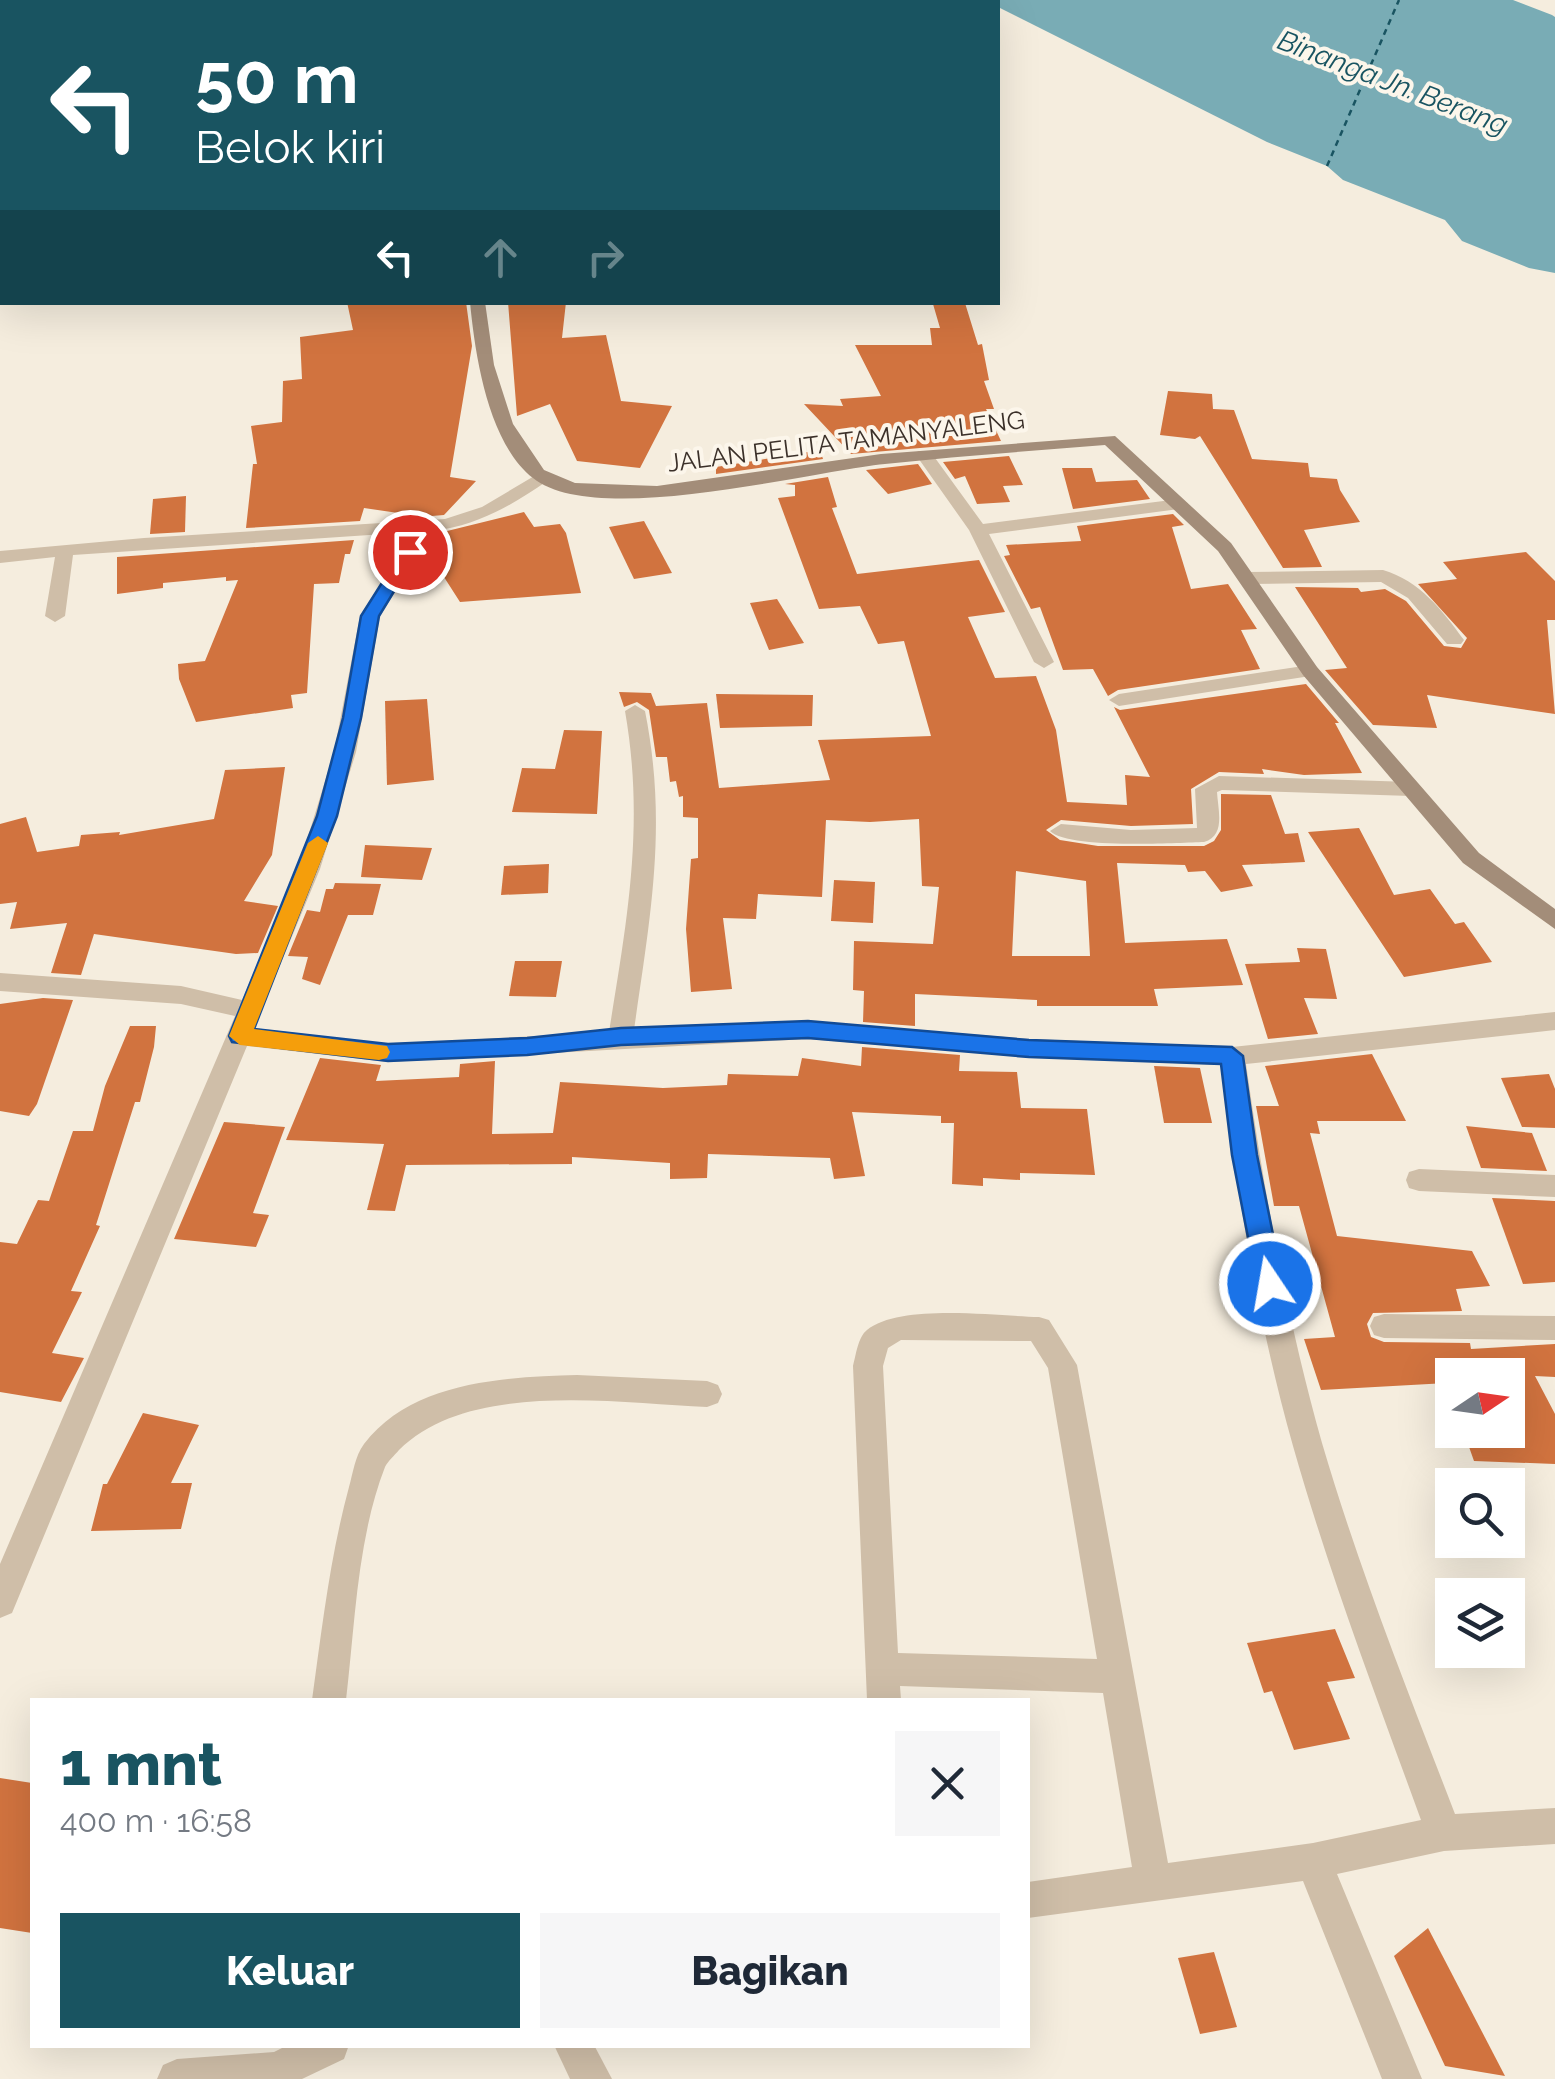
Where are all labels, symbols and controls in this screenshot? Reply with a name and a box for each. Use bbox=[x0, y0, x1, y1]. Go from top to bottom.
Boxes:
water label: Binanga Jn. Berang bbox=[1273, 23, 1512, 142]
text: 50 m bbox=[195, 37, 359, 119]
icon: left bbox=[30, 40, 160, 170]
text: Belok kiri bbox=[195, 121, 385, 174]
icon: left bbox=[368, 230, 423, 285]
icon: ahead bbox=[473, 230, 528, 285]
icon: right bbox=[578, 230, 633, 285]
street label: JALAN PELITA TAMANYALENG bbox=[666, 404, 1026, 478]
pin bbox=[368, 510, 453, 595]
icon: arrive bbox=[383, 525, 438, 580]
position arrow bbox=[1218, 1232, 1322, 1336]
north arrow bbox=[1435, 1358, 1525, 1448]
map controls bbox=[1435, 1358, 1525, 1668]
button: search bbox=[1435, 1468, 1525, 1558]
button: layers bbox=[1435, 1578, 1525, 1668]
text: 1 mnt bbox=[60, 1729, 222, 1799]
button: close bbox=[895, 1731, 1000, 1836]
text: 400 m · 16:58 bbox=[60, 1802, 252, 1839]
button: Keluar bbox=[60, 1913, 520, 2028]
button: Bagikan bbox=[540, 1913, 1000, 2028]

